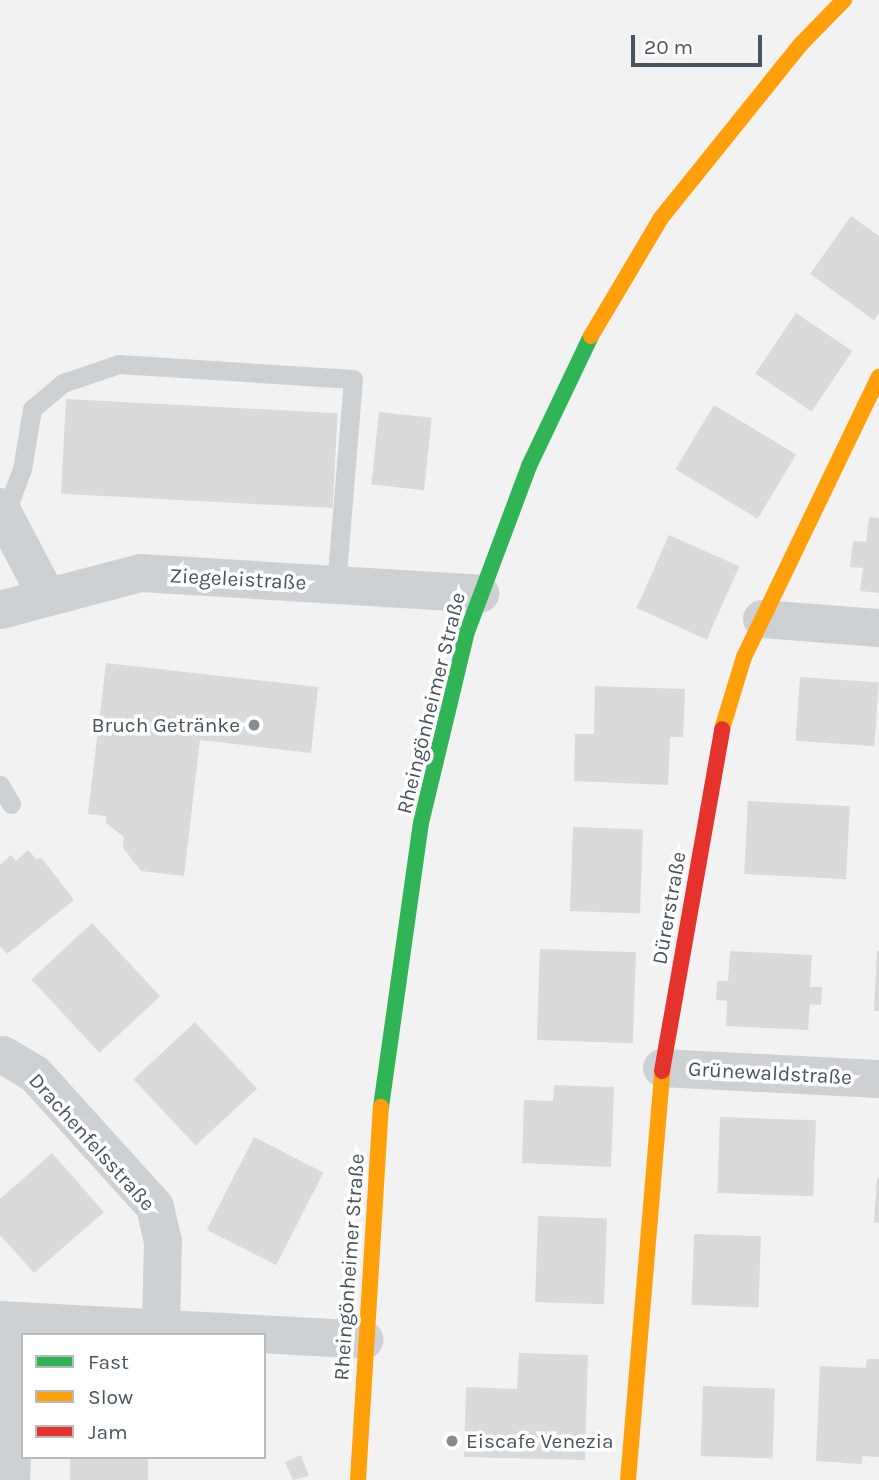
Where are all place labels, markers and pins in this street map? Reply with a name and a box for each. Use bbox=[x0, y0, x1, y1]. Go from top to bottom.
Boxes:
place label: Bruch Getränke bbox=[91, 712, 240, 738]
marker: Bruch Getränke bbox=[246, 717, 262, 733]
place label: Eiscafe Venezia bbox=[466, 1428, 614, 1454]
marker: Eiscafe Venezia bbox=[444, 1433, 460, 1449]

